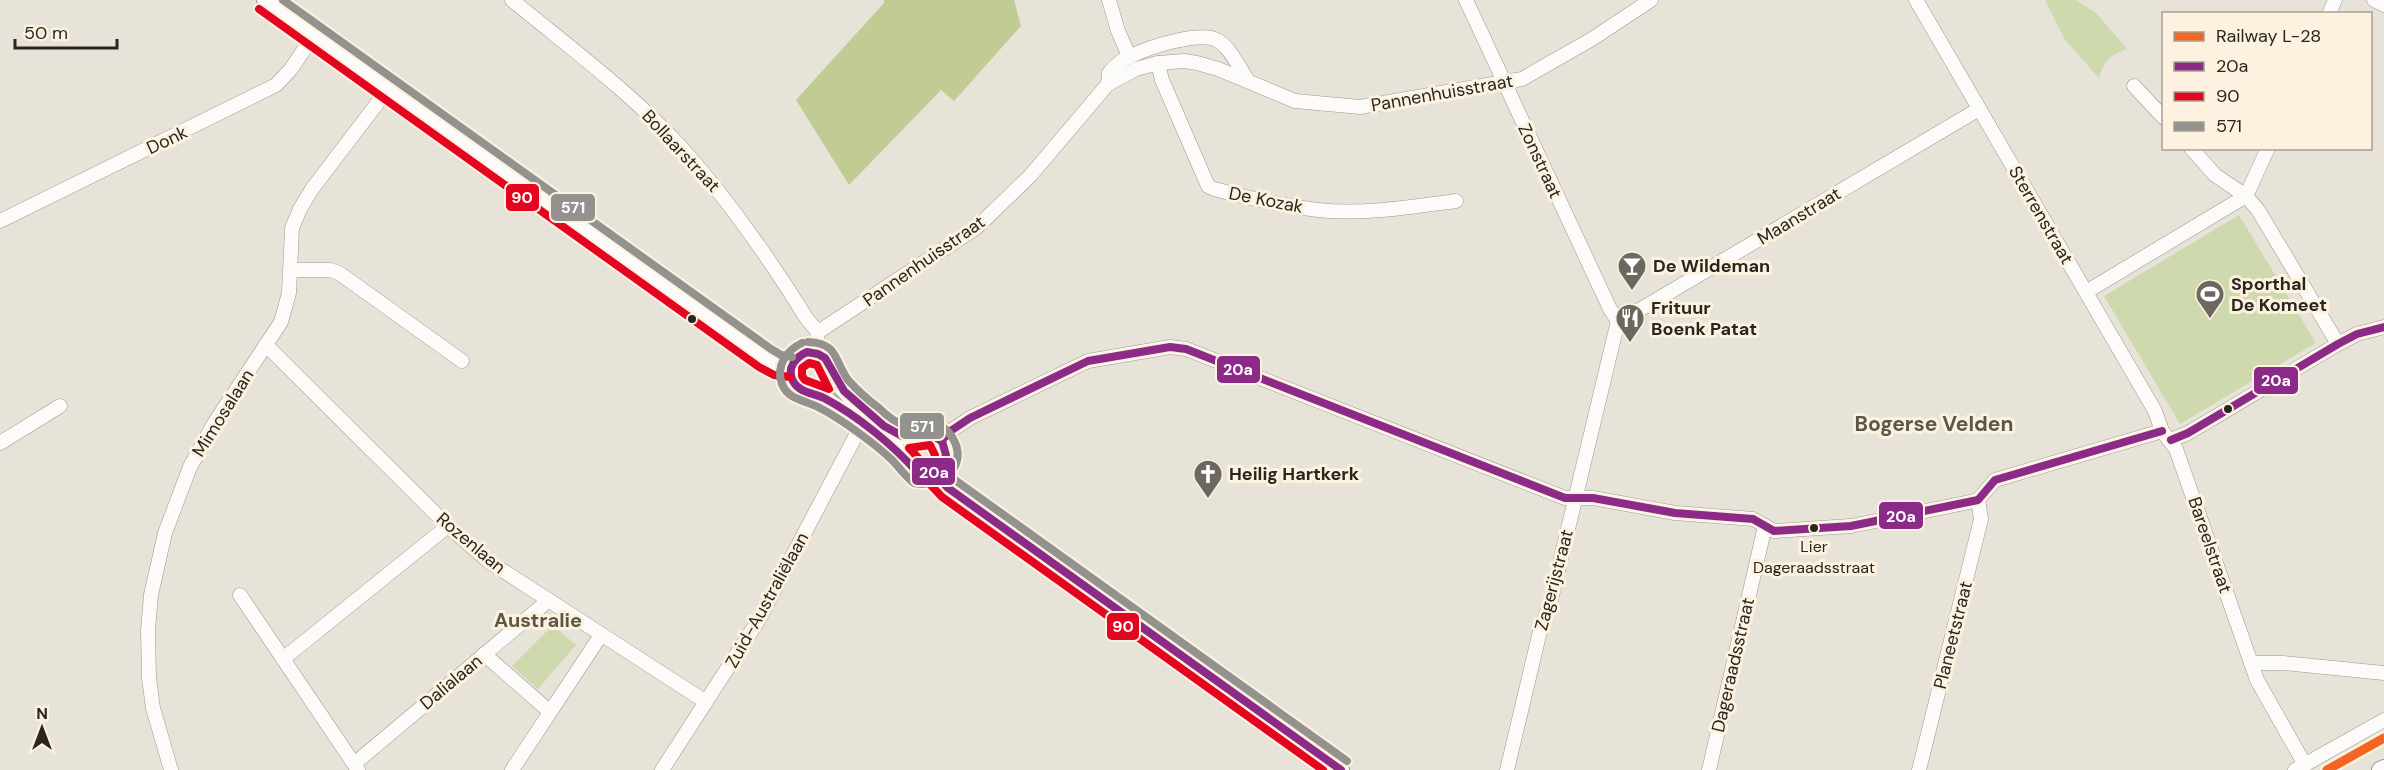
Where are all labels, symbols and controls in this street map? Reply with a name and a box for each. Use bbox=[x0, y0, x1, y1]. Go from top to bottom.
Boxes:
scale bar bbox=[15, 12, 117, 50]
legend bbox=[2162, 12, 2372, 150]
text: 50 m bbox=[24, 21, 68, 45]
text: Railway L-28 bbox=[2216, 24, 2321, 48]
text: 20a bbox=[2216, 54, 2248, 78]
street label: Pannenhuisstraat bbox=[1369, 69, 1515, 117]
text: 90 bbox=[2216, 84, 2240, 108]
street label: Bollaarstraat bbox=[637, 105, 725, 197]
text: 571 bbox=[2216, 114, 2242, 138]
street label: Donk bbox=[143, 120, 191, 160]
street label: Zonstraat bbox=[1512, 120, 1568, 202]
street label: Sterrenstraat bbox=[2003, 161, 2079, 269]
street label: De Kozak bbox=[1227, 181, 1305, 219]
street label: Maanstraat bbox=[1753, 182, 1845, 250]
line badge: 90 bbox=[505, 183, 540, 212]
text: 90 bbox=[511, 187, 533, 208]
line badge: 571 bbox=[550, 193, 596, 222]
text: 571 bbox=[561, 197, 585, 218]
street label: Pannenhuisstraat bbox=[858, 210, 990, 312]
bar icon: De Wildeman bbox=[1616, 250, 1648, 292]
place label: De Wildeman bbox=[1653, 254, 1770, 278]
place label: Sporthal De Komeet bbox=[2231, 272, 2327, 317]
sports icon: Sporthal De Komeet bbox=[2194, 278, 2226, 320]
place label: Frituur Boenk Patat bbox=[1651, 296, 1757, 341]
restaurant icon: Frituur Boenk Patat bbox=[1614, 302, 1646, 344]
unlabelled marker bbox=[686, 313, 698, 325]
line badge: 20a bbox=[1216, 355, 1261, 384]
text: 20a bbox=[1223, 359, 1253, 380]
street label: Mimosalaan bbox=[187, 365, 259, 461]
line badge: 20a bbox=[2253, 366, 2299, 395]
text: 20a bbox=[2261, 370, 2291, 391]
unlabelled marker bbox=[2222, 403, 2234, 415]
district label: Bogerse Velden bbox=[1855, 410, 2013, 438]
line badge: 571 bbox=[899, 412, 945, 440]
text: 571 bbox=[910, 416, 934, 437]
line badge: 20a bbox=[911, 457, 956, 486]
church icon: Heilig Hartkerk bbox=[1192, 458, 1224, 500]
text: 20a bbox=[919, 462, 949, 483]
place label: Heilig Hartkerk bbox=[1229, 462, 1360, 486]
street label: Bareelstraat bbox=[2182, 494, 2238, 596]
line badge: 20a bbox=[1878, 501, 1924, 530]
text: 20a bbox=[1886, 506, 1916, 527]
street label: Rozenlaan bbox=[431, 507, 511, 579]
marker: Lier Dageraadsstraat bbox=[1808, 522, 1820, 534]
street label: Zagerijstraat bbox=[1529, 527, 1579, 633]
street label: Zuid-Australiëlaan bbox=[720, 528, 814, 672]
place label: Lier Dageraadsstraat bbox=[1753, 536, 1875, 578]
street label: Planeetstraat bbox=[1928, 578, 1978, 692]
street label: Dageraadsstraat bbox=[1706, 595, 1760, 735]
district label: Australie bbox=[494, 607, 582, 633]
line badge: 90 bbox=[1106, 612, 1140, 641]
text: 90 bbox=[1112, 616, 1134, 637]
street label: Dalialaan bbox=[415, 649, 487, 715]
north arrow bbox=[12, 698, 72, 758]
text: N bbox=[36, 703, 48, 724]

